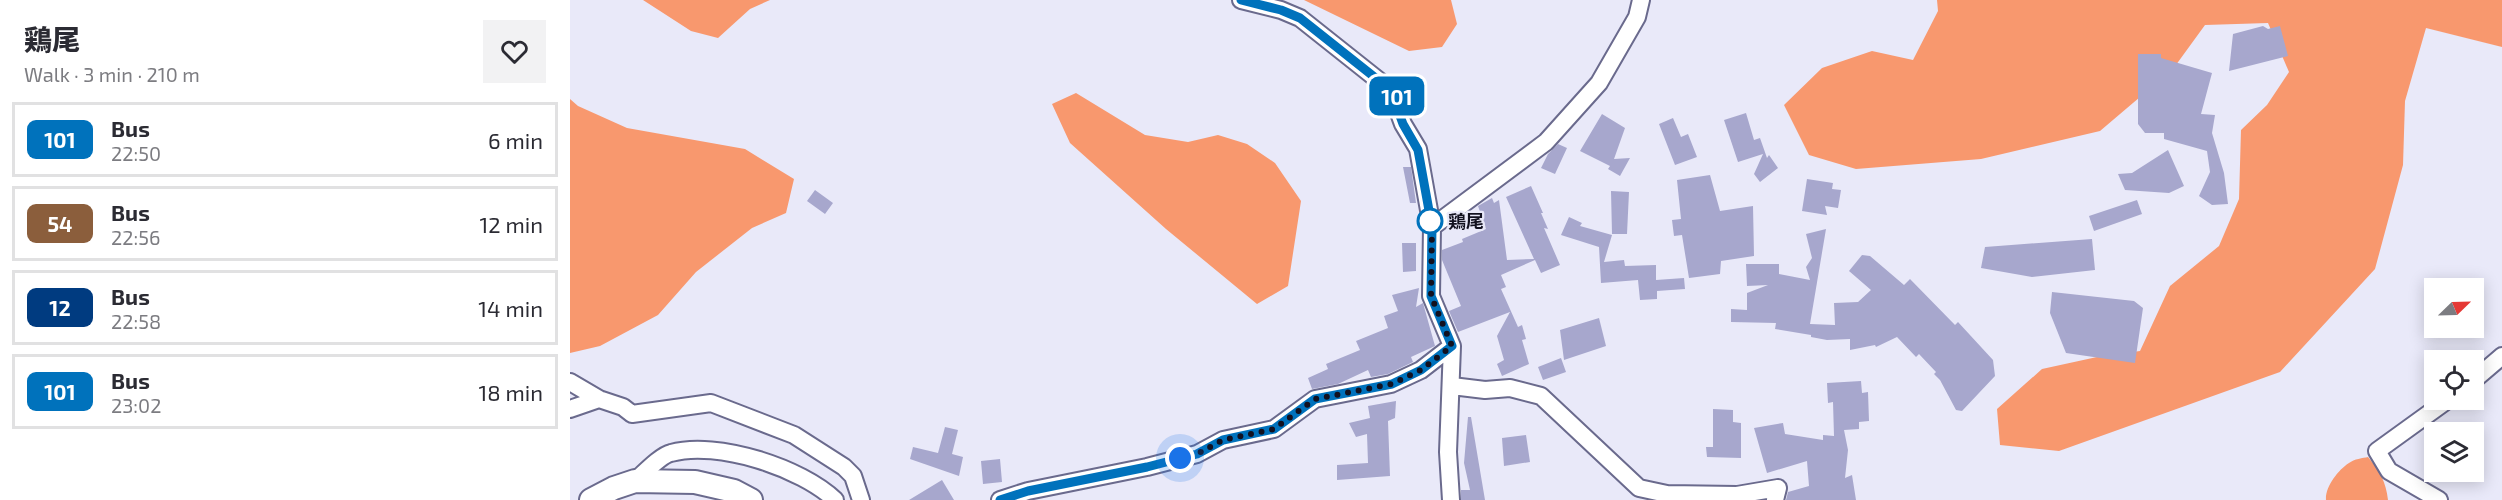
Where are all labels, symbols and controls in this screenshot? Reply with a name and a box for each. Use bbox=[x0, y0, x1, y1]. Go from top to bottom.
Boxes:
button: heart bbox=[483, 20, 546, 83]
text: 鶏尾 bbox=[24, 22, 80, 56]
text: Walk · 3 min · 210 m bbox=[24, 62, 200, 86]
line badge: 101 bbox=[1362, 76, 1432, 116]
text: 101 bbox=[1381, 84, 1413, 109]
text: Bus bbox=[111, 115, 150, 141]
text: 101 bbox=[44, 127, 76, 152]
text: 6 min bbox=[488, 127, 543, 153]
text: 22:50 bbox=[111, 141, 161, 165]
text: Bus bbox=[111, 199, 150, 225]
marker: 鶏尾 bbox=[1417, 208, 1443, 234]
place label: 鶏尾 bbox=[1448, 210, 1484, 232]
text: 54 bbox=[48, 211, 72, 236]
text: 12 min bbox=[479, 211, 543, 237]
text: 22:56 bbox=[111, 225, 160, 249]
north arrow bbox=[2424, 278, 2484, 338]
map controls bbox=[2424, 278, 2484, 482]
text: Bus bbox=[111, 283, 150, 309]
text: 12 bbox=[49, 295, 71, 320]
text: 14 min bbox=[478, 295, 543, 321]
text: 22:58 bbox=[111, 309, 161, 333]
button: locate bbox=[2424, 350, 2484, 410]
text: Bus bbox=[111, 367, 150, 393]
text: 101 bbox=[44, 379, 76, 404]
text: 18 min bbox=[478, 379, 543, 405]
text: 23:02 bbox=[111, 393, 161, 417]
button: layers bbox=[2424, 422, 2484, 482]
your location bbox=[1165, 443, 1195, 473]

